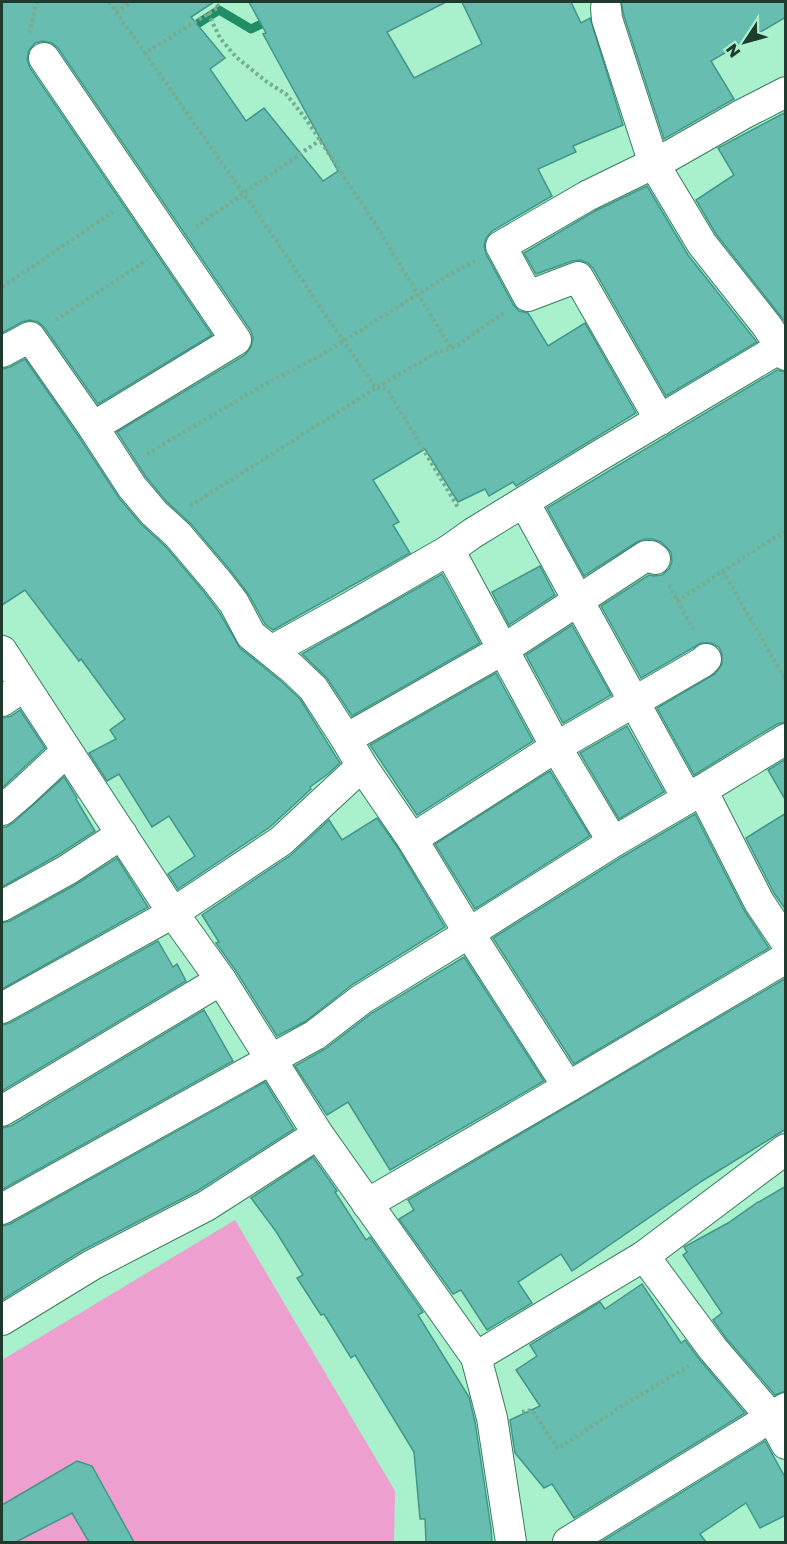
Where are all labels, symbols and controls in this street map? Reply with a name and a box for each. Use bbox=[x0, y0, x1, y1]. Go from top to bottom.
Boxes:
north arrow bbox=[715, 12, 775, 72]
text: N bbox=[721, 40, 745, 62]

